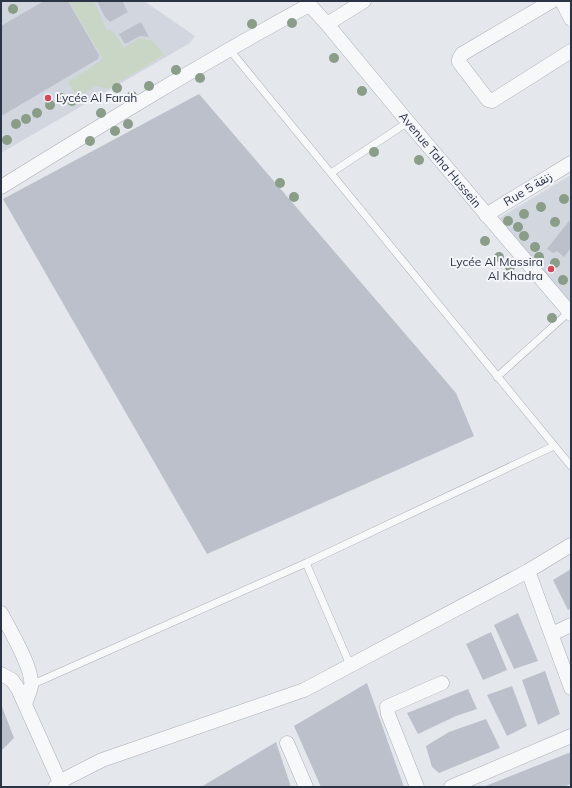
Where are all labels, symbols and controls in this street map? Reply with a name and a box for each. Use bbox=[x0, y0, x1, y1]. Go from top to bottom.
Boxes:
place label: Lycée Al Farah bbox=[56, 90, 137, 105]
marker: Lycée Al Farah bbox=[43, 93, 53, 103]
street label: Avenue Taha Hussein bbox=[396, 109, 485, 211]
street label: Rue 5 زنقة bbox=[501, 168, 555, 209]
place label: Lycée Al Massira Al Khadra bbox=[450, 254, 543, 283]
marker: Lycée Al Massira Al Khadra bbox=[546, 264, 556, 274]

